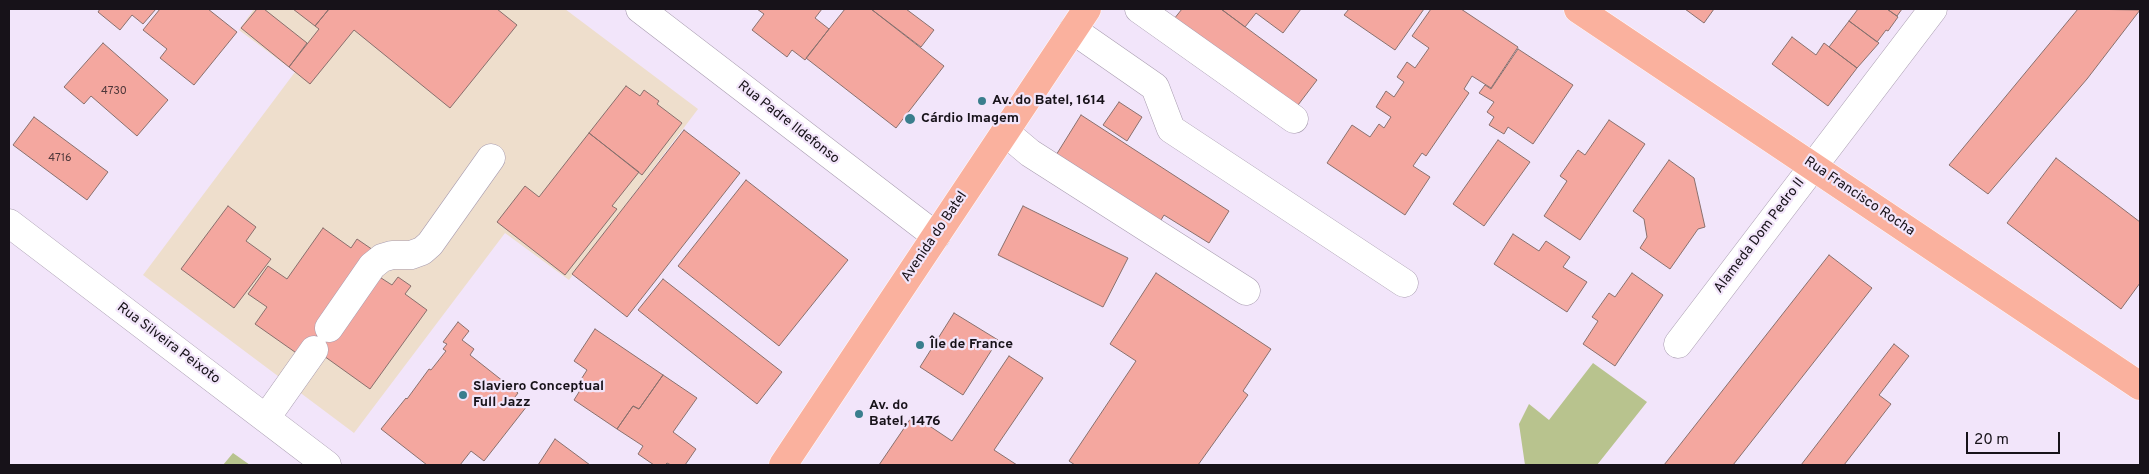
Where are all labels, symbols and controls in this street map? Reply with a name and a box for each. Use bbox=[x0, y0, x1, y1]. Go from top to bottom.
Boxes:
street label: Rua Padre Ildefonso bbox=[734, 78, 842, 168]
house number: 4730 bbox=[101, 85, 127, 99]
place label: Av. do Batel, 1614 bbox=[992, 93, 1105, 109]
marker: Av. do Batel, 1614 bbox=[976, 95, 988, 107]
place label: Cárdio Imagem bbox=[921, 111, 1019, 127]
marker: Cárdio Imagem bbox=[903, 112, 917, 126]
house number: 4716 bbox=[48, 152, 72, 166]
street label: Rua Francisco Rocha bbox=[1800, 154, 1918, 240]
street label: Alameda Dom Pedro II bbox=[1711, 175, 1809, 297]
street label: Avenida do Batel bbox=[899, 189, 971, 285]
street label: Rua Silveira Peixoto bbox=[113, 300, 223, 388]
place label: Île de France bbox=[930, 337, 1013, 353]
marker: Île de France bbox=[914, 339, 926, 351]
place label: Slaviero Conceptual Full Jazz bbox=[473, 379, 604, 412]
marker: Slaviero Conceptual Full Jazz bbox=[457, 389, 469, 401]
place label: Av. do Batel, 1476 bbox=[869, 398, 941, 431]
marker: Av. do Batel, 1476 bbox=[853, 408, 865, 420]
scale bar bbox=[1969, 422, 2063, 454]
text: 20 m bbox=[1974, 431, 2009, 450]

